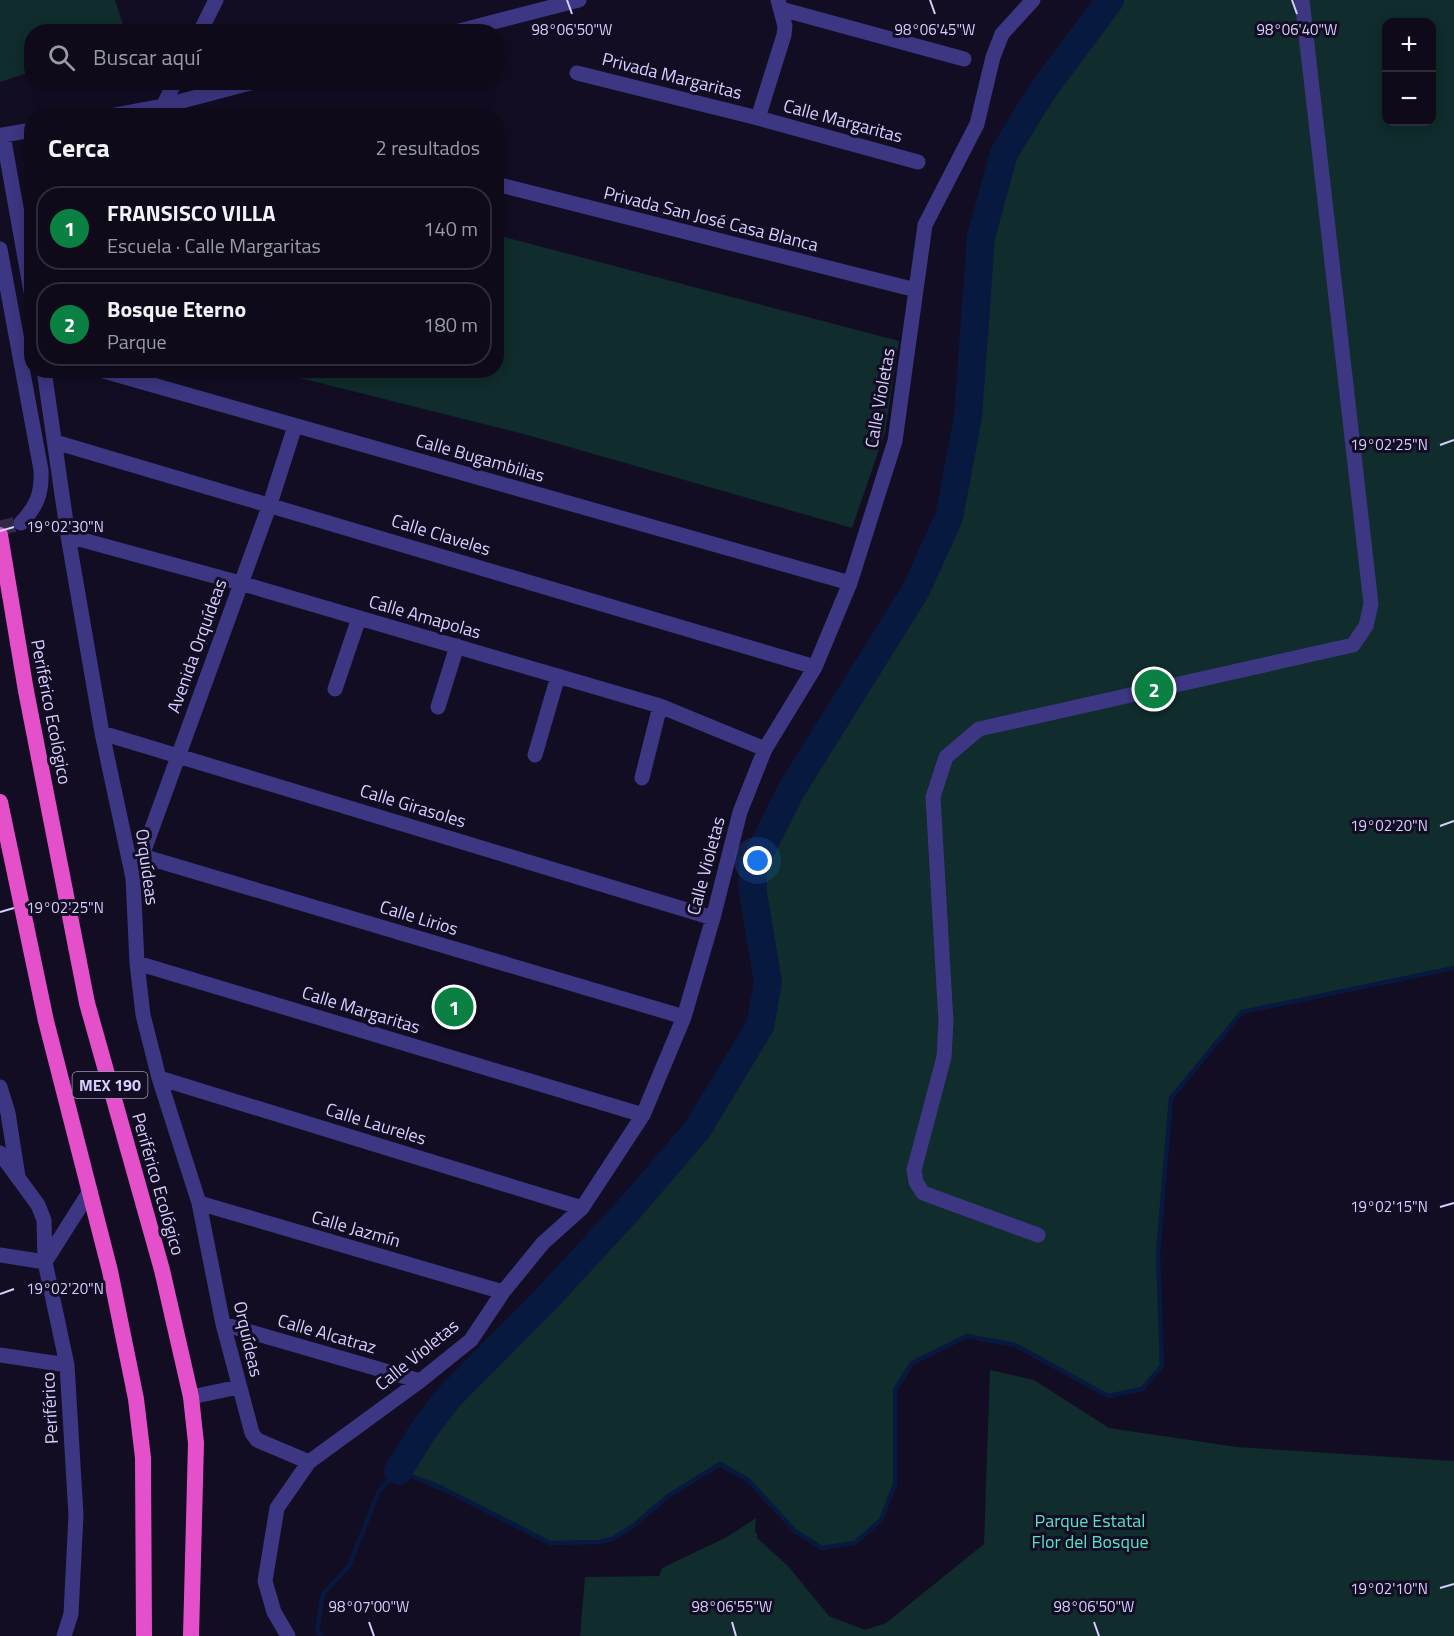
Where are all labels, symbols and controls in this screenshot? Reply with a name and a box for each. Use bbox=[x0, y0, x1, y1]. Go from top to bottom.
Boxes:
text: 98°06'50"W bbox=[532, 18, 612, 41]
text: 98°06'45"W bbox=[895, 18, 975, 41]
text: 98°06'40"W bbox=[1257, 18, 1337, 41]
map controls bbox=[1382, 18, 1436, 126]
button: + bbox=[1382, 18, 1436, 72]
search box bbox=[24, 24, 504, 90]
text: Buscar aquí bbox=[93, 40, 201, 74]
icon: search bbox=[45, 41, 78, 74]
street label: Privada Margaritas bbox=[599, 45, 745, 106]
button: − bbox=[1382, 72, 1436, 126]
street label: Calle Margaritas bbox=[780, 92, 906, 149]
text: Cerca bbox=[48, 128, 110, 167]
text: 2 resultados bbox=[376, 132, 480, 163]
street label: Privada San José Casa Blanca bbox=[601, 179, 821, 258]
text: FRANSISCO VILLA bbox=[107, 196, 275, 230]
text: 1 bbox=[64, 213, 75, 244]
text: 140 m bbox=[423, 213, 478, 244]
text: Escuela · Calle Margaritas bbox=[107, 230, 321, 261]
text: Bosque Eterno bbox=[107, 292, 246, 326]
text: 2 bbox=[64, 309, 75, 340]
text: 180 m bbox=[423, 309, 478, 340]
text: Parque bbox=[107, 326, 167, 357]
street label: Calle Violetas bbox=[857, 346, 902, 450]
street label: Calle Bugambilias bbox=[412, 426, 548, 489]
text: 19°02'25"N bbox=[1350, 433, 1428, 456]
street label: Calle Claveles bbox=[388, 507, 494, 562]
text: 19°02'30"N bbox=[26, 515, 104, 538]
street label: Avenida Orquídeas bbox=[160, 575, 233, 717]
street label: Calle Amapolas bbox=[366, 588, 484, 645]
street label: Periférico Ecológico bbox=[24, 637, 79, 787]
pin: 2 bbox=[1134, 666, 1174, 712]
street label: Calle Girasoles bbox=[357, 777, 470, 835]
street label: Calle Violetas bbox=[679, 814, 732, 918]
text: 19°02'20"N bbox=[1350, 814, 1428, 837]
street label: Orquídeas bbox=[129, 827, 166, 907]
your location bbox=[743, 846, 772, 875]
street label: Calle Lirios bbox=[377, 893, 462, 942]
text: 19°02'25"N bbox=[26, 896, 104, 919]
street label: Calle Margaritas bbox=[299, 979, 424, 1040]
pin: 1 bbox=[434, 984, 474, 1030]
road number: MEX 190 bbox=[72, 1072, 148, 1098]
street label: Calle Laureles bbox=[322, 1095, 430, 1152]
street label: Periférico Ecológico bbox=[125, 1109, 192, 1258]
text: 19°02'15"N bbox=[1350, 1195, 1428, 1218]
street label: Calle Jazmín bbox=[309, 1203, 404, 1254]
text: 19°02'20"N bbox=[26, 1277, 104, 1300]
street label: Orquídeas bbox=[227, 1298, 270, 1379]
street label: Calle Alcatraz bbox=[275, 1307, 380, 1361]
street label: Calle Violetas bbox=[369, 1312, 464, 1397]
street label: Periférico bbox=[34, 1371, 65, 1445]
park label: Parque Estatal Flor del Bosque bbox=[1031, 1507, 1149, 1555]
text: 19°02'10"N bbox=[1350, 1577, 1428, 1600]
text: 98°07'00"W bbox=[329, 1595, 409, 1618]
text: 98°06'55"W bbox=[692, 1595, 772, 1618]
text: 98°06'50"W bbox=[1054, 1595, 1134, 1618]

